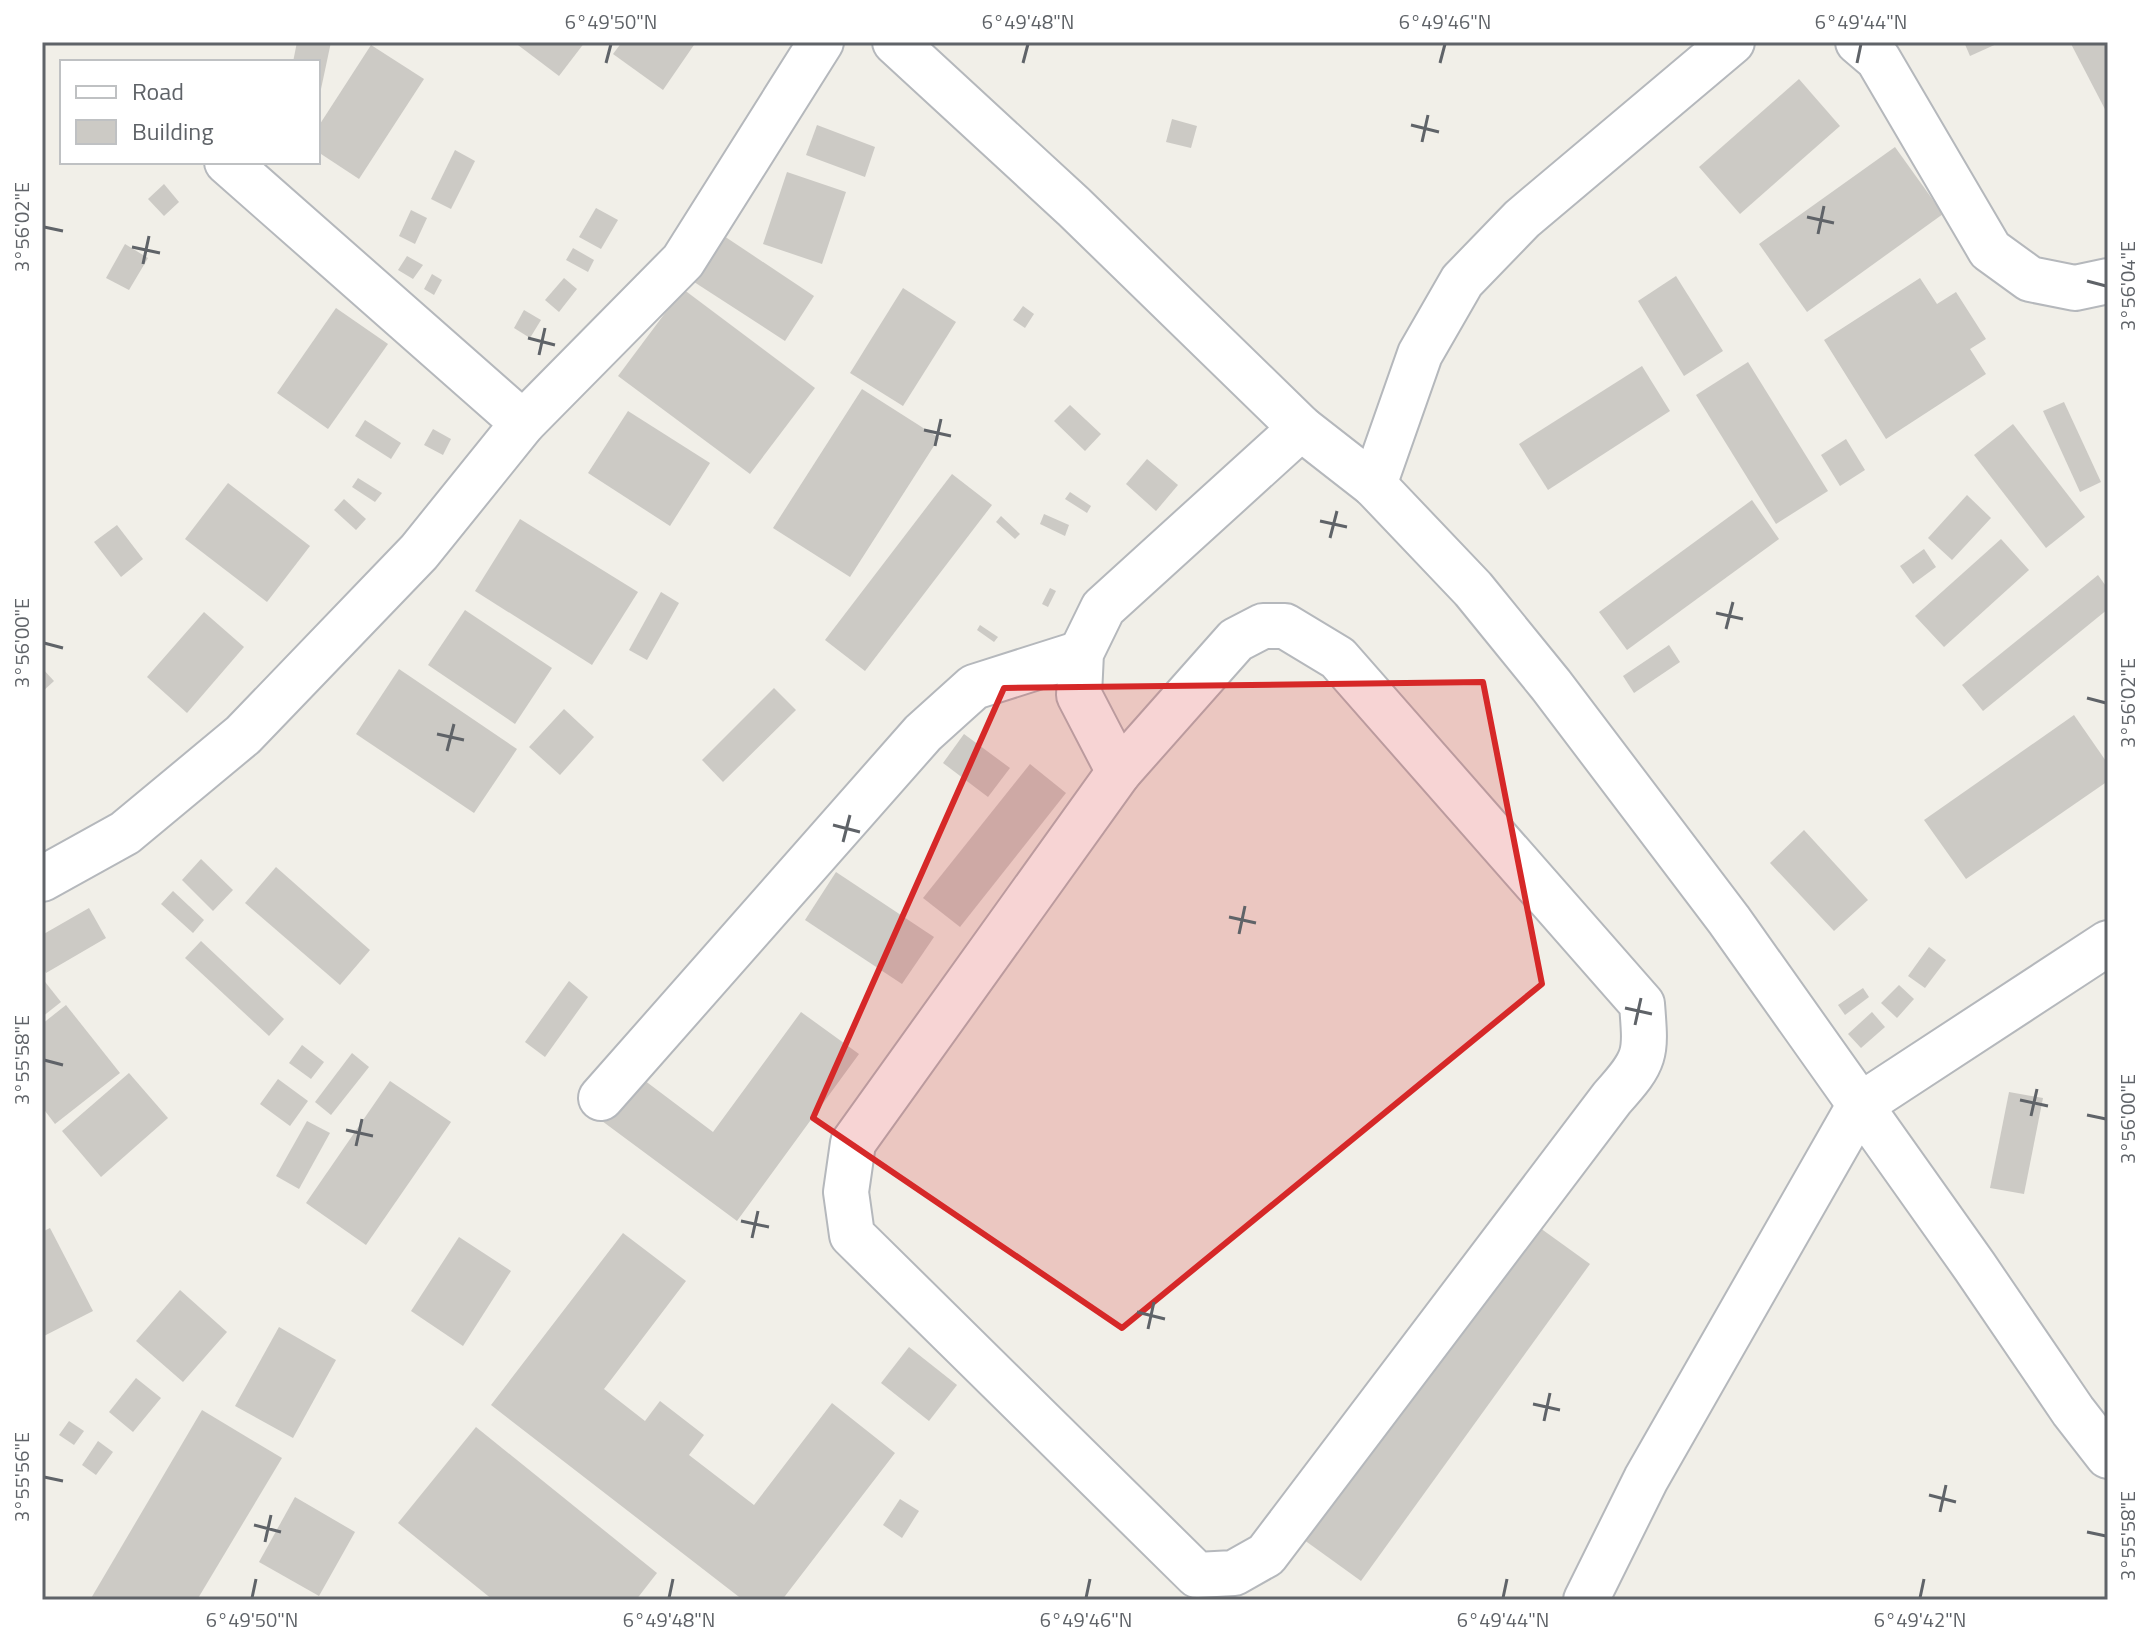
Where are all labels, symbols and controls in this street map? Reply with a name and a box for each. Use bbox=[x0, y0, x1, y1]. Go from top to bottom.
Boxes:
text: 6°49'50"N bbox=[565, 6, 657, 37]
text: 6°49'48"N bbox=[982, 6, 1074, 37]
text: 6°49'46"N bbox=[1399, 6, 1491, 37]
text: 6°49'44"N bbox=[1815, 6, 1907, 37]
legend bbox=[60, 60, 320, 164]
text: Road bbox=[132, 73, 184, 109]
text: Building bbox=[132, 113, 214, 149]
text: 3°56'02"E bbox=[6, 182, 37, 272]
text: 3°56'04"E bbox=[2112, 241, 2143, 331]
text: 3°56'00"E bbox=[6, 598, 37, 688]
text: 3°56'02"E bbox=[2112, 658, 2143, 748]
text: 3°55'58"E bbox=[6, 1015, 37, 1105]
text: 3°56'00"E bbox=[2112, 1074, 2143, 1164]
text: 3°55'56"E bbox=[6, 1432, 37, 1522]
text: 3°55'58"E bbox=[2112, 1491, 2143, 1581]
text: 6°49'50"N bbox=[206, 1604, 298, 1635]
text: 6°49'48"N bbox=[623, 1604, 715, 1635]
text: 6°49'46"N bbox=[1040, 1604, 1132, 1635]
text: 6°49'44"N bbox=[1457, 1604, 1549, 1635]
text: 6°49'42"N bbox=[1874, 1604, 1966, 1635]

